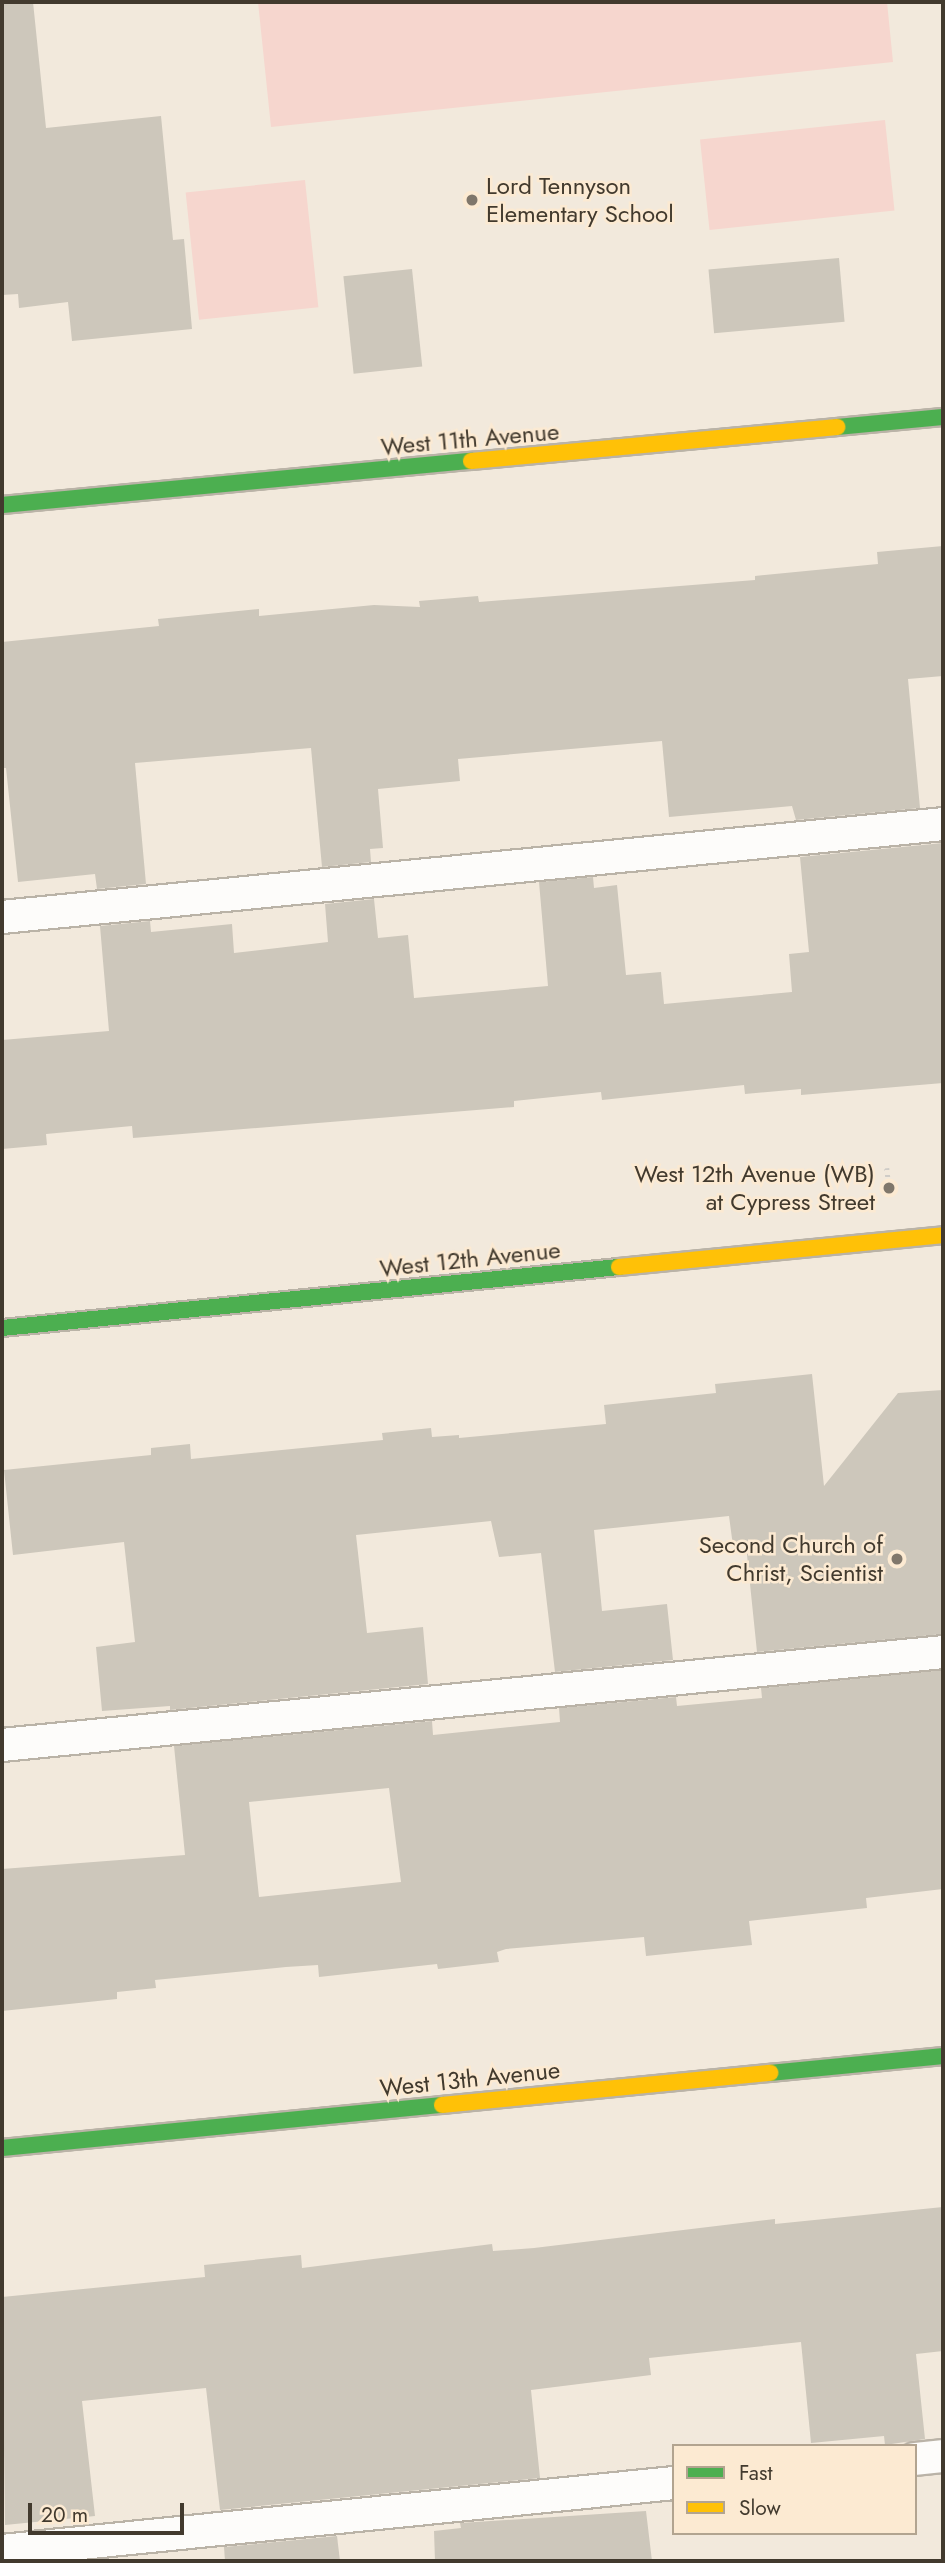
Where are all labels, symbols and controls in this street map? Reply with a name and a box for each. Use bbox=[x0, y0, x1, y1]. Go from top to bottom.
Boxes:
place label: Lord Tennyson Elementary School bbox=[486, 172, 674, 228]
marker: Lord Tennyson Elementary School bbox=[464, 192, 480, 208]
street label: West 11th Avenue bbox=[380, 417, 560, 461]
place label: West 12th Avenue (WB) at Cypress Street bbox=[634, 1160, 875, 1216]
marker: West 12th Avenue (WB) at Cypress Street bbox=[881, 1180, 897, 1196]
street label: West 12th Avenue bbox=[378, 1235, 562, 1283]
place label: Second Church of Christ, Scientist bbox=[699, 1531, 883, 1587]
marker: Second Church of Christ, Scientist bbox=[889, 1551, 905, 1567]
street label: West 13th Avenue bbox=[378, 2055, 562, 2103]
legend bbox=[672, 2444, 917, 2535]
text: Fast bbox=[739, 2458, 772, 2488]
scale bar bbox=[32, 2490, 187, 2534]
text: Slow bbox=[739, 2493, 781, 2523]
text: 20 m bbox=[41, 2500, 88, 2530]

